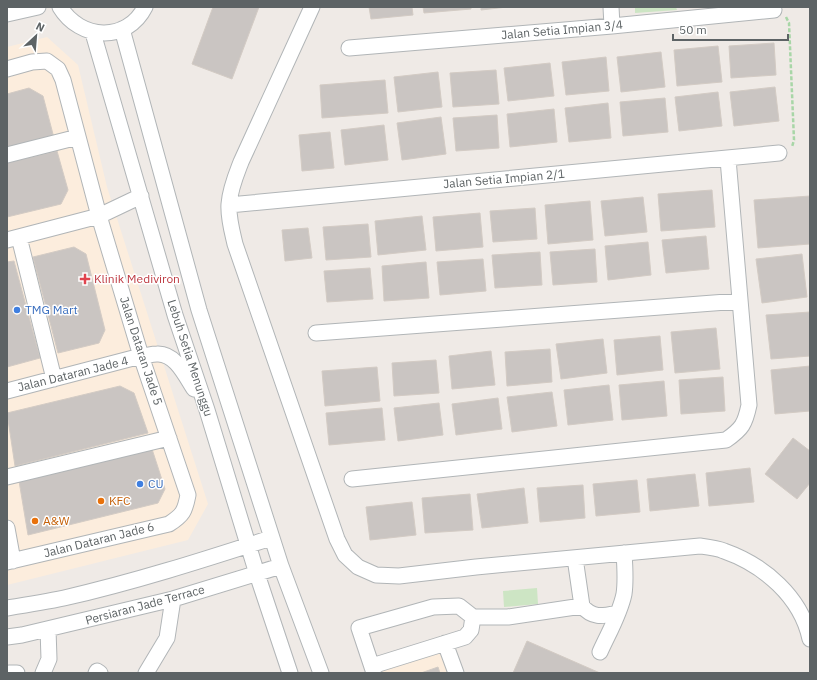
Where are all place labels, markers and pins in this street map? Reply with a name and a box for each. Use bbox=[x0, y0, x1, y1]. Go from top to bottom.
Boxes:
place label: Klinik Mediviron bbox=[94, 271, 180, 286]
marker: Klinik Mediviron bbox=[79, 273, 91, 285]
place label: TMG Mart bbox=[25, 302, 78, 317]
marker: TMG Mart bbox=[12, 305, 22, 315]
place label: CU bbox=[148, 476, 164, 491]
marker: CU bbox=[135, 479, 145, 489]
place label: KFC bbox=[109, 493, 131, 508]
marker: KFC bbox=[96, 496, 106, 506]
place label: A&W bbox=[43, 513, 70, 528]
marker: A&W bbox=[30, 516, 40, 526]

